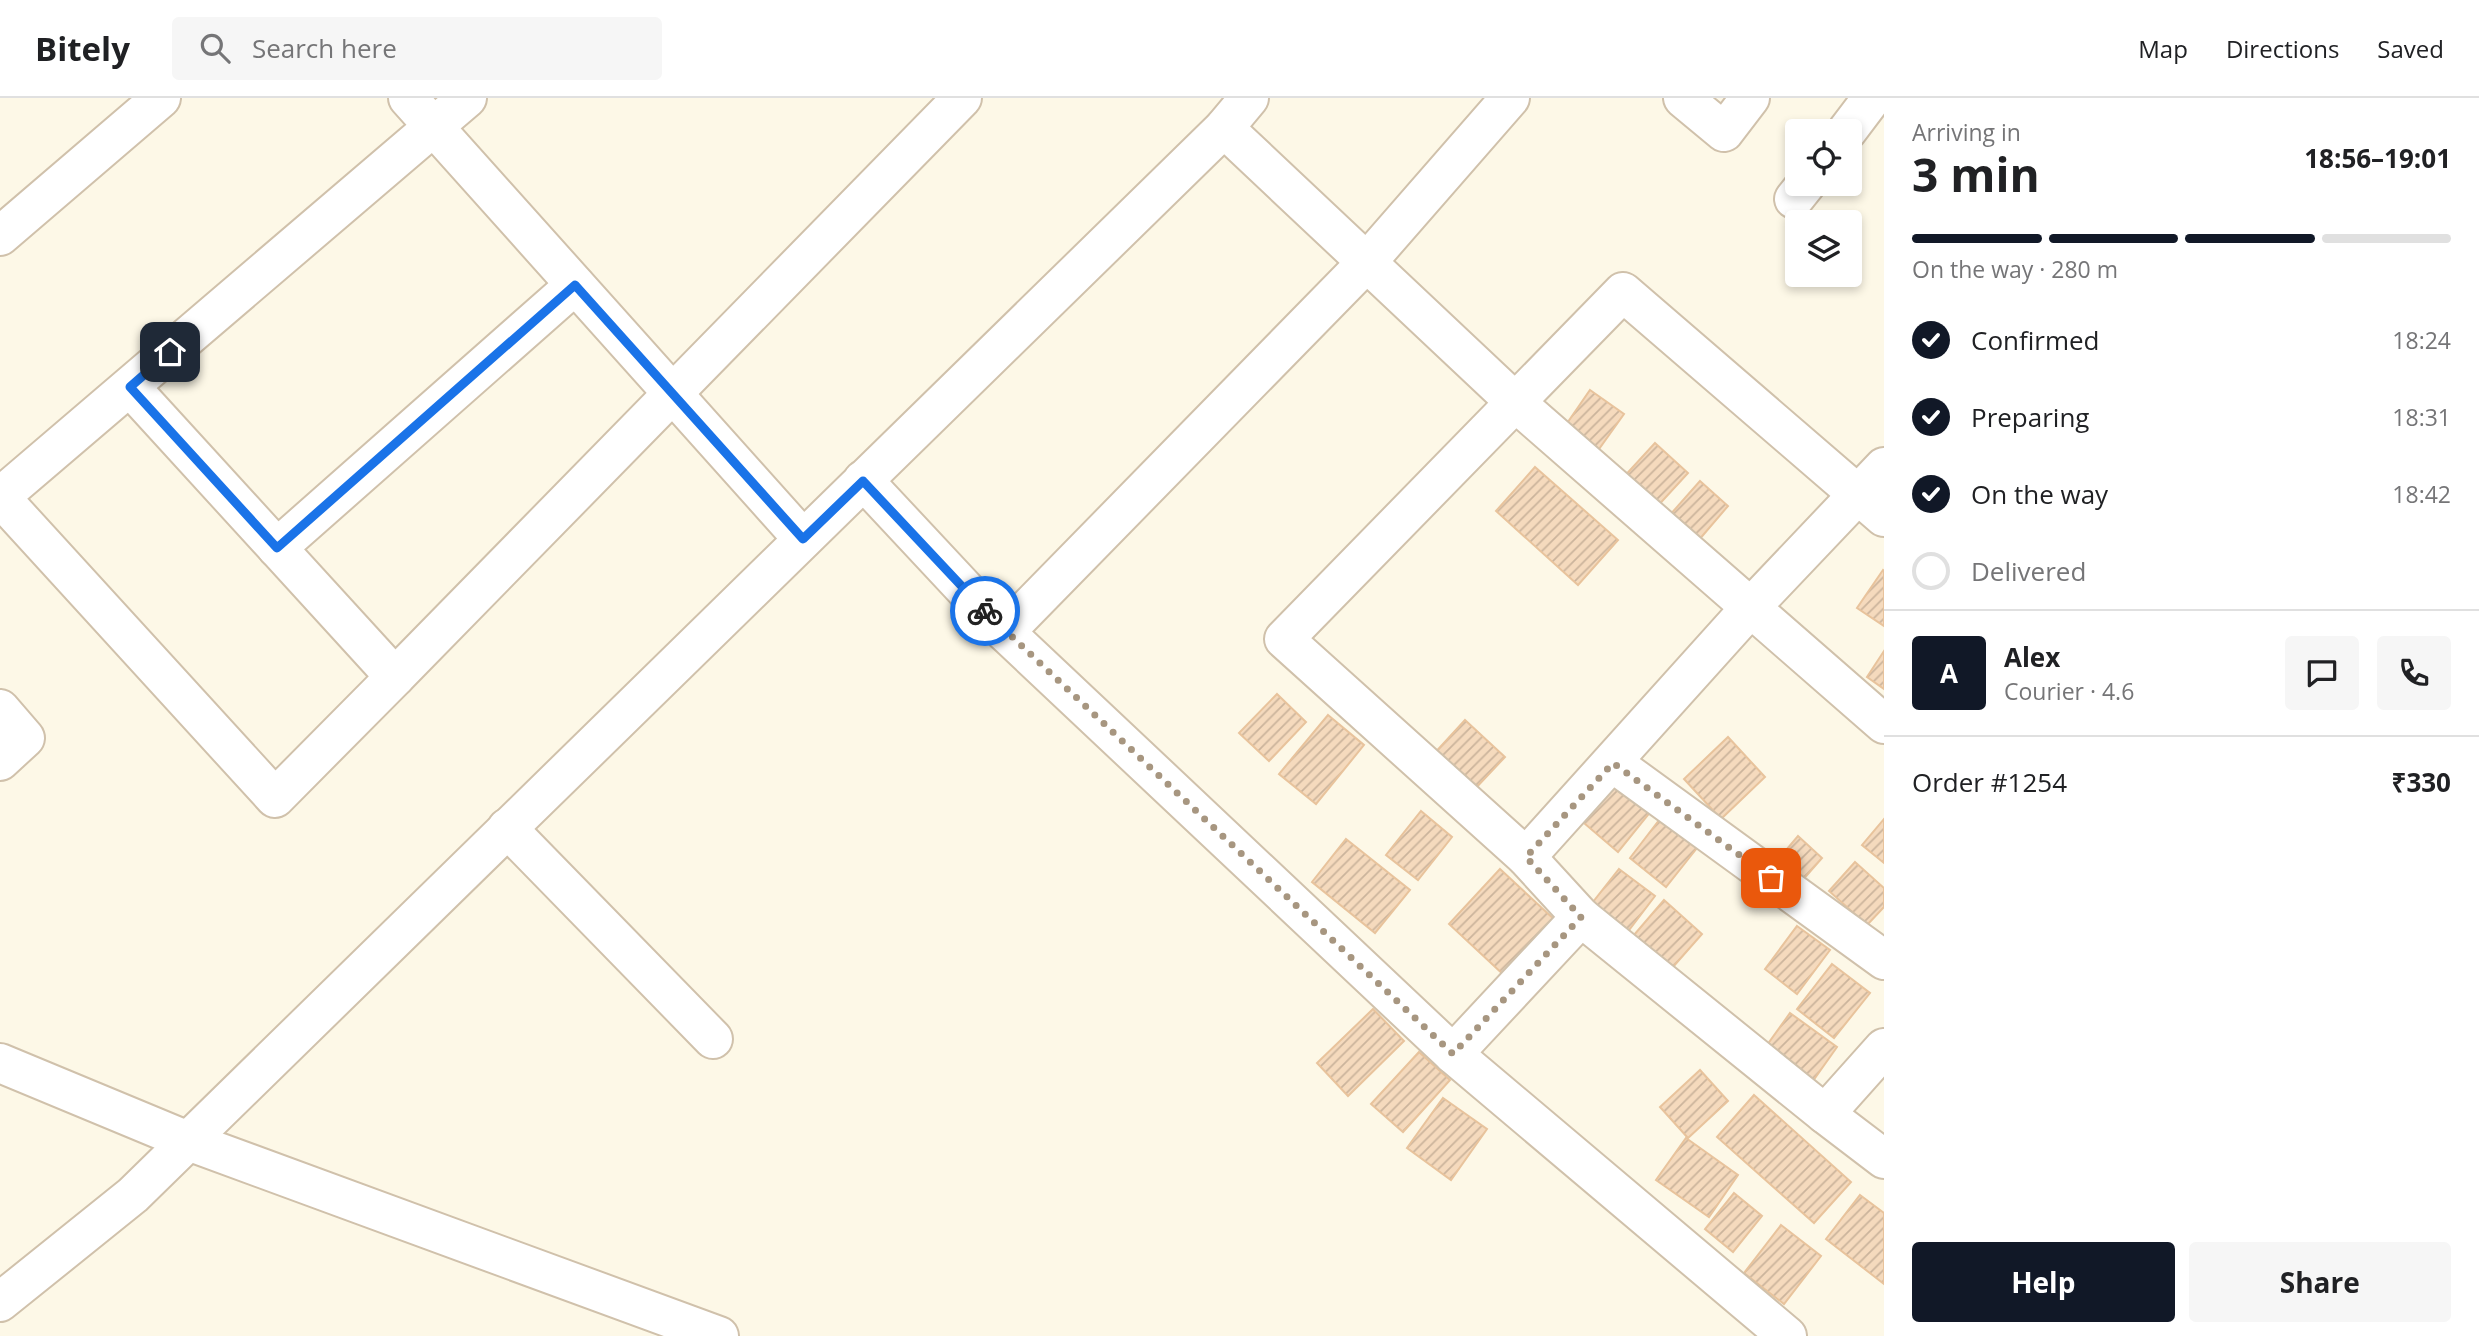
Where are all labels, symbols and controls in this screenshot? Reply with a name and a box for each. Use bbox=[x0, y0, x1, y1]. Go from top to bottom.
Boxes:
search box bbox=[172, 17, 662, 80]
text: Bitely bbox=[35, 26, 130, 71]
icon: search bbox=[196, 29, 234, 67]
text: Search here bbox=[252, 30, 397, 66]
text: Map bbox=[2138, 32, 2188, 65]
text: Directions bbox=[2226, 32, 2339, 65]
text: Saved bbox=[2377, 32, 2444, 65]
text: Arriving in bbox=[1912, 116, 2021, 148]
map controls bbox=[1785, 119, 1862, 287]
button: locate bbox=[1785, 119, 1862, 196]
text: 18:56–19:01 bbox=[2304, 140, 2451, 176]
text: 3 min bbox=[1912, 143, 2040, 205]
button: layers bbox=[1785, 210, 1862, 287]
text: On the way · 280 m bbox=[1912, 253, 2118, 285]
icon: check bbox=[1912, 321, 1950, 359]
pin bbox=[140, 322, 200, 382]
text: Confirmed bbox=[1971, 322, 2099, 358]
text: 18:24 bbox=[2392, 324, 2451, 356]
icon: home bbox=[151, 333, 189, 371]
icon: check bbox=[1912, 398, 1950, 436]
text: Preparing bbox=[1971, 399, 2089, 435]
text: 18:31 bbox=[2392, 401, 2451, 433]
icon: check bbox=[1912, 475, 1950, 513]
text: On the way bbox=[1971, 476, 2108, 512]
text: 18:42 bbox=[2392, 478, 2451, 510]
text: Delivered bbox=[1971, 553, 2086, 589]
courier bbox=[950, 576, 1020, 646]
icon: bike bbox=[966, 592, 1004, 630]
button: chat bbox=[2285, 636, 2359, 710]
button: phone bbox=[2377, 636, 2451, 710]
text: Alex bbox=[2004, 639, 2060, 675]
text: A bbox=[1940, 655, 1958, 691]
text: Courier · 4.6 bbox=[2004, 675, 2134, 707]
text: Order #1254 bbox=[1912, 764, 2067, 800]
text: ₹330 bbox=[2392, 764, 2451, 800]
pin bbox=[1741, 848, 1801, 908]
icon: bag bbox=[1752, 859, 1790, 897]
button: Help bbox=[1912, 1242, 2175, 1322]
button: Share bbox=[2189, 1242, 2451, 1322]

